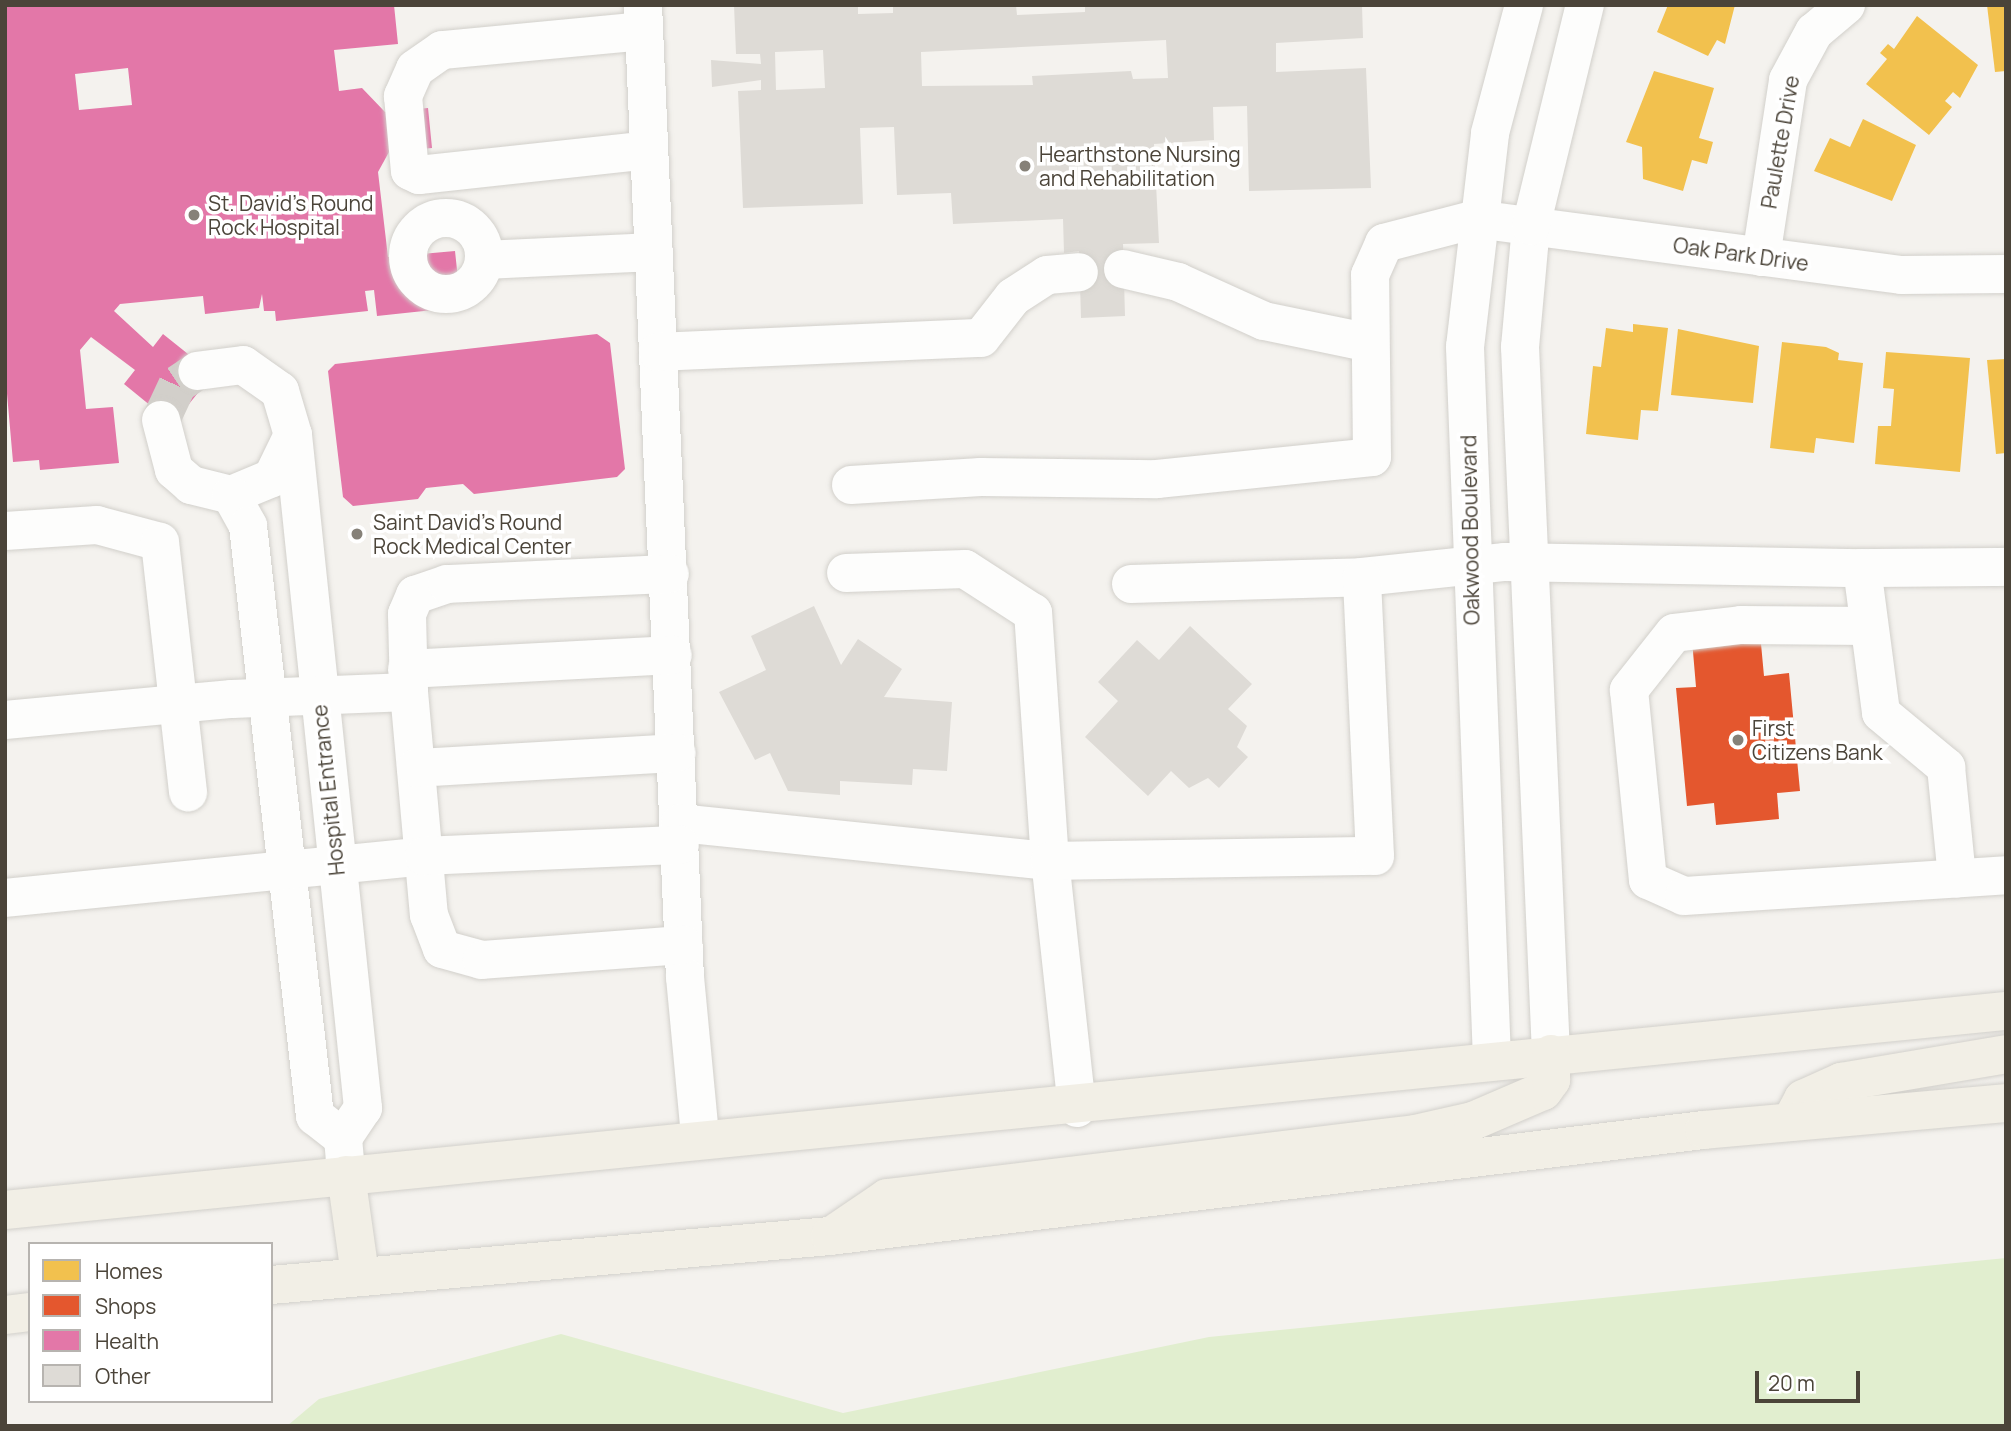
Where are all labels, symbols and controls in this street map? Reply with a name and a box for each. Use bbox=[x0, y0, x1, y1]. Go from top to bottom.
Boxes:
street label: Paulette Drive bbox=[1756, 74, 1804, 210]
place label: Hearthstone Nursing and Rehabilitation bbox=[1039, 141, 1241, 191]
marker: Hearthstone Nursing and Rehabilitation bbox=[1017, 158, 1033, 174]
place label: St. David's Round Rock Hospital bbox=[208, 190, 373, 240]
marker: St. David's Round Rock Hospital bbox=[186, 207, 202, 223]
street label: Oak Park Drive bbox=[1672, 232, 1810, 276]
street label: Oakwood Boulevard bbox=[1456, 435, 1484, 625]
place label: Saint David's Round Rock Medical Center bbox=[373, 509, 572, 559]
marker: Saint David's Round Rock Medical Center bbox=[347, 524, 367, 544]
street label: Hospital Entrance bbox=[306, 703, 350, 877]
place label: First Citizens Bank bbox=[1752, 715, 1883, 765]
marker: First Citizens Bank bbox=[1730, 732, 1746, 748]
legend bbox=[28, 1242, 273, 1403]
text: Homes bbox=[95, 1257, 163, 1285]
text: Shops bbox=[95, 1292, 156, 1320]
text: Health bbox=[95, 1327, 159, 1355]
scale bar bbox=[1759, 1358, 1864, 1402]
text: Other bbox=[95, 1362, 151, 1390]
text: 20 m bbox=[1768, 1369, 1815, 1397]

